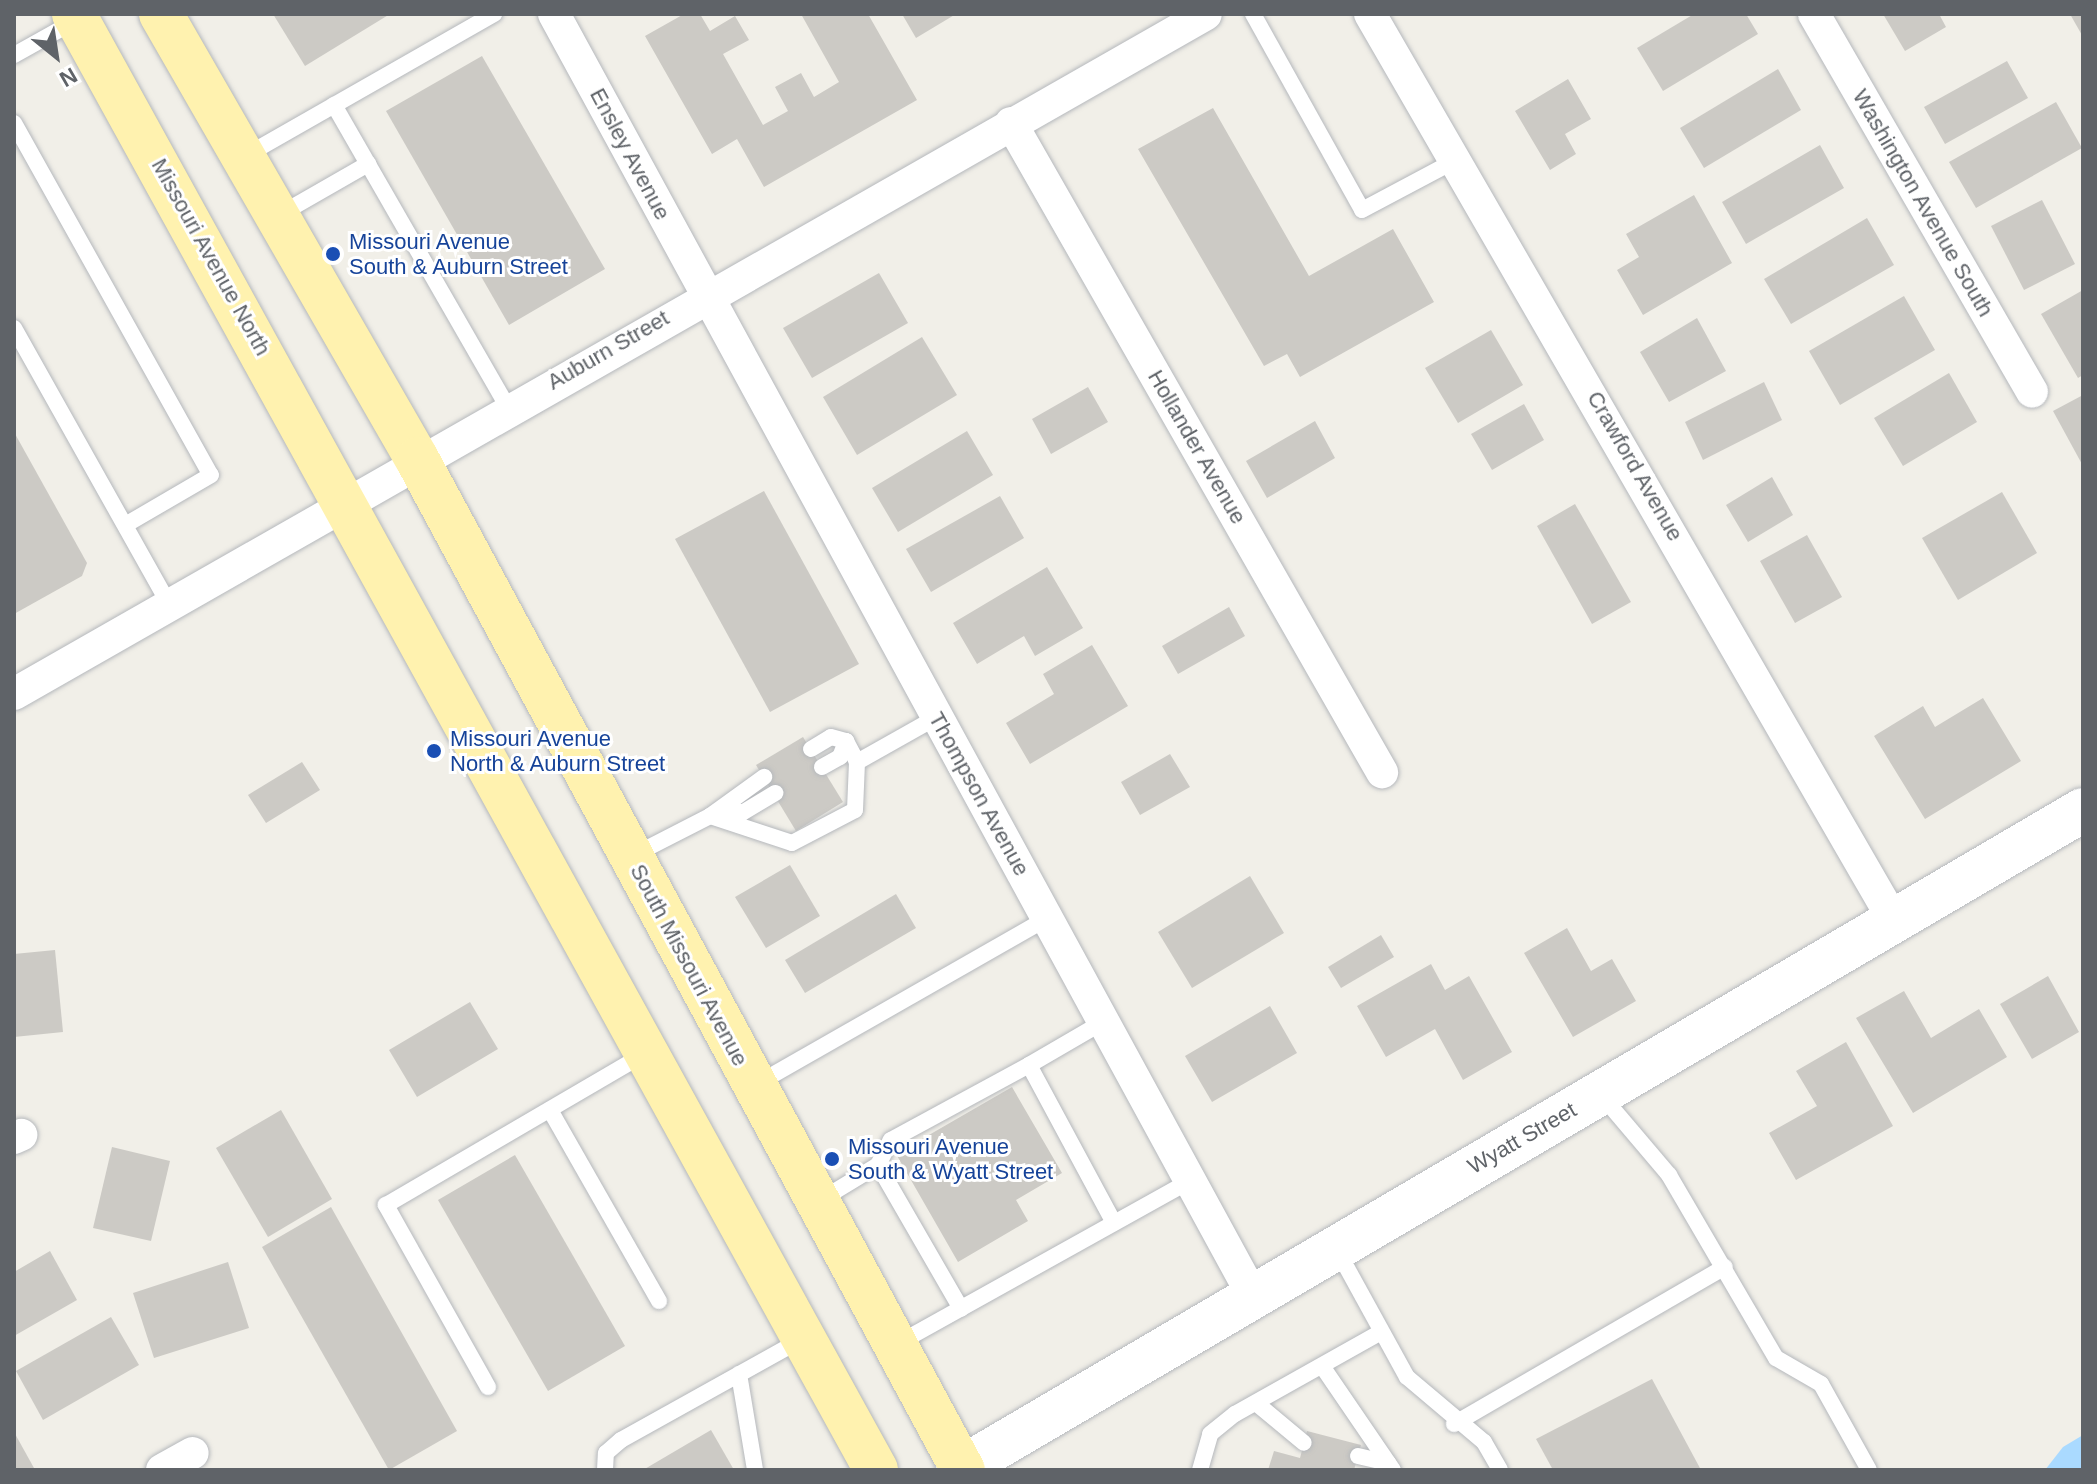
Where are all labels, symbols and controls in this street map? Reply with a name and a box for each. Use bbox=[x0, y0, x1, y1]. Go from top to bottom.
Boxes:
north arrow bbox=[16, 16, 96, 96]
text: N bbox=[55, 62, 81, 92]
street label: Ensley Avenue bbox=[584, 83, 676, 225]
street label: Washington Avenue South bbox=[1847, 84, 1999, 322]
street label: Missouri Avenue North bbox=[146, 153, 276, 361]
place label: Missouri Avenue South & Auburn Street bbox=[349, 228, 569, 280]
marker: Missouri Avenue South & Auburn Street bbox=[324, 245, 342, 263]
street label: Auburn Street bbox=[543, 305, 673, 395]
street label: Hollander Avenue bbox=[1142, 365, 1252, 529]
street label: Crawford Avenue bbox=[1581, 386, 1689, 546]
street label: Thompson Avenue bbox=[923, 707, 1035, 881]
place label: Missouri Avenue North & Auburn Street bbox=[450, 725, 666, 776]
marker: Missouri Avenue North & Auburn Street bbox=[425, 742, 443, 760]
street label: South Missouri Avenue bbox=[624, 859, 754, 1071]
street label: Wyatt Street bbox=[1463, 1096, 1581, 1180]
place label: Missouri Avenue South & Wyatt Street bbox=[848, 1133, 1053, 1184]
marker: Missouri Avenue South & Wyatt Street bbox=[823, 1150, 841, 1168]

